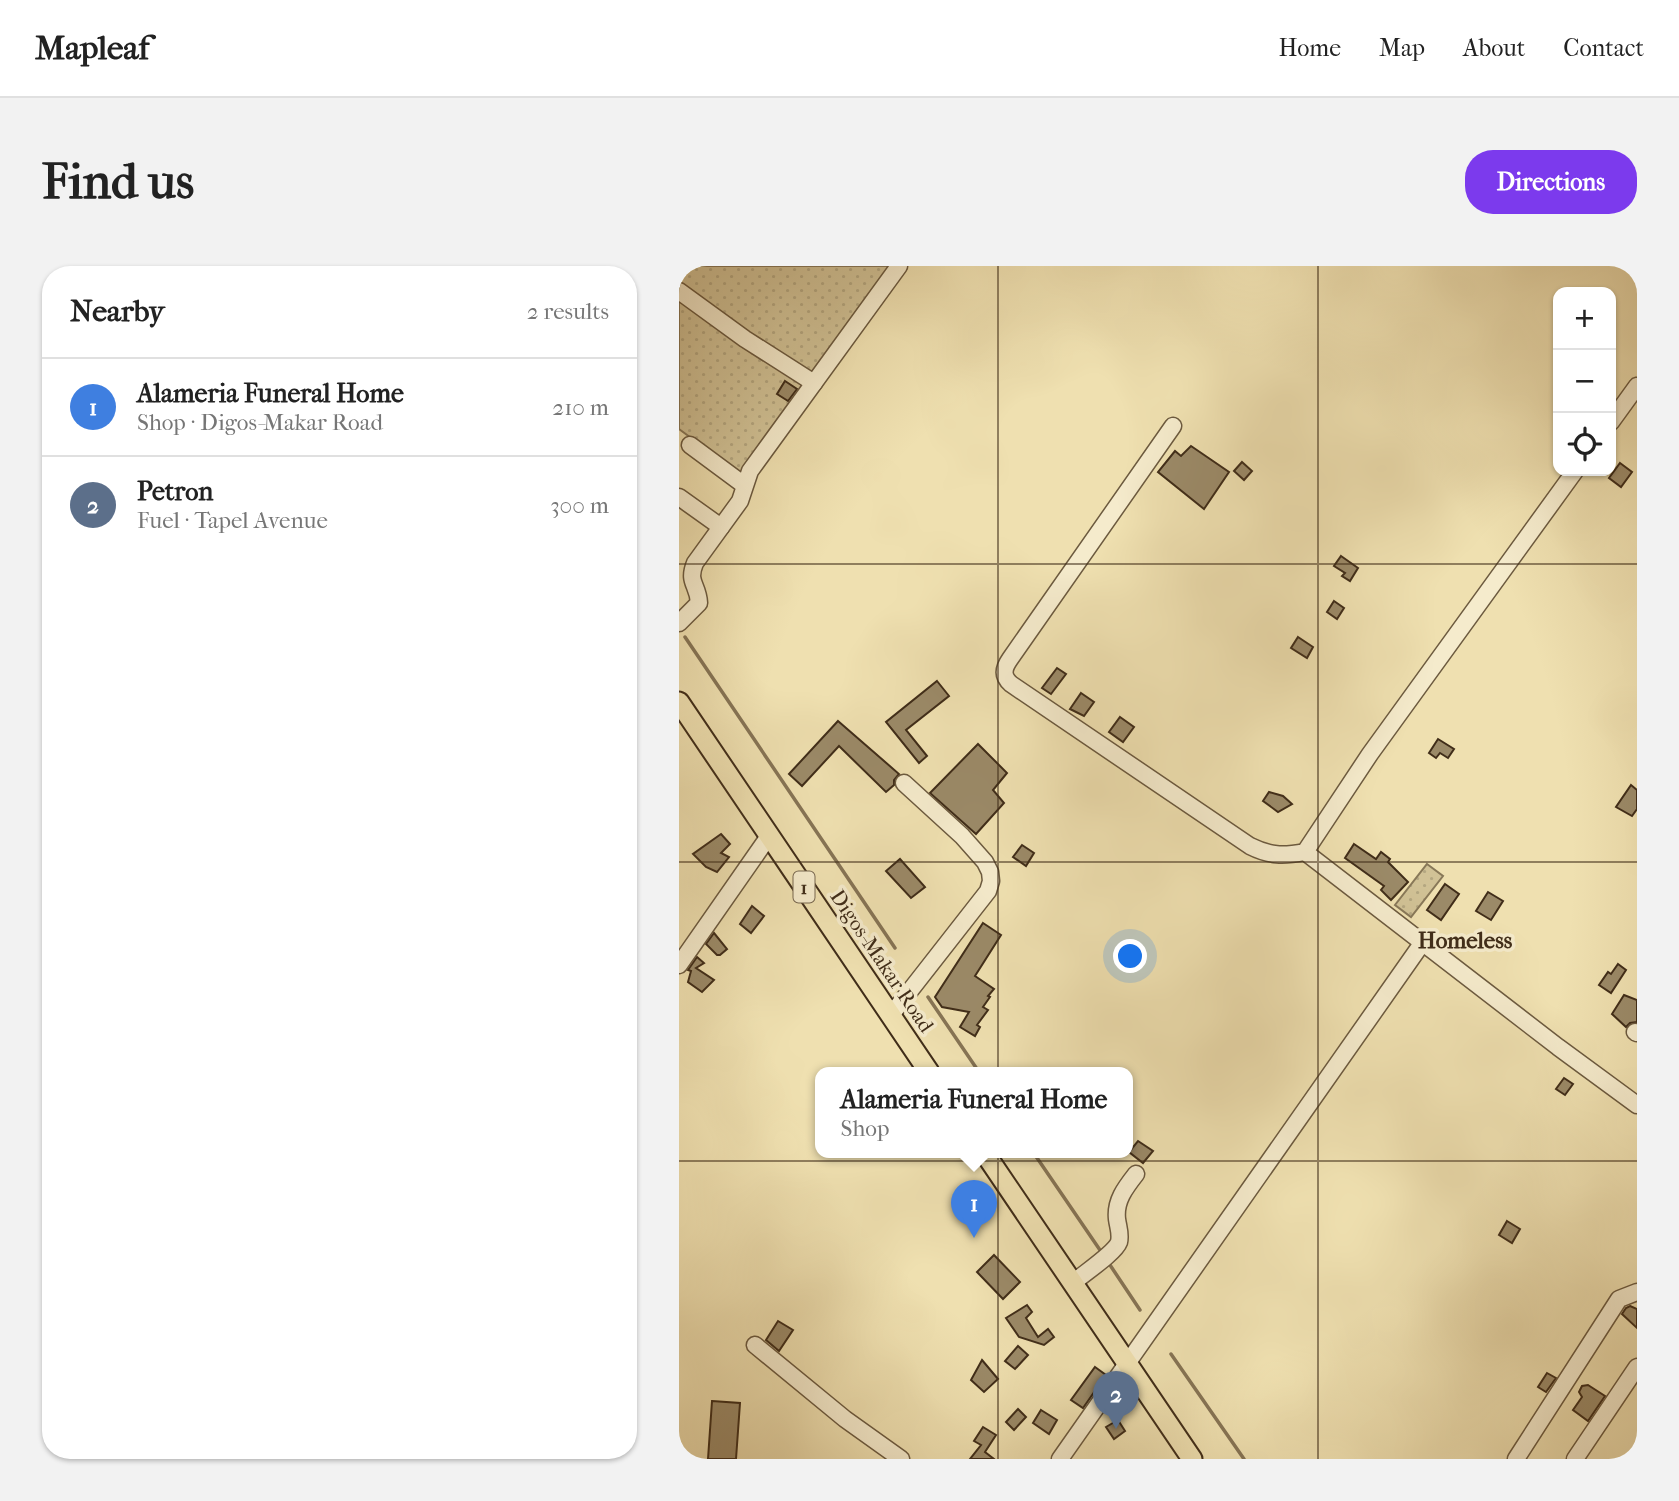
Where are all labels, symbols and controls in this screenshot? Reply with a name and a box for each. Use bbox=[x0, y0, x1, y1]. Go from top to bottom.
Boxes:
text: Mapleaf bbox=[35, 29, 149, 68]
text: Home bbox=[1279, 34, 1341, 62]
text: Map bbox=[1379, 34, 1425, 62]
text: About bbox=[1463, 34, 1525, 62]
text: Contact bbox=[1563, 34, 1644, 62]
button: Directions bbox=[1465, 150, 1637, 214]
text: Find us bbox=[42, 153, 194, 211]
map controls bbox=[1553, 287, 1616, 476]
button: + bbox=[1553, 287, 1616, 350]
text: Nearby bbox=[70, 294, 165, 329]
text: 2 results bbox=[527, 298, 609, 325]
button: − bbox=[1553, 350, 1616, 413]
text: Alameria Funeral Home bbox=[137, 378, 404, 409]
text: 1 bbox=[89, 394, 97, 421]
text: 210 m bbox=[552, 394, 609, 421]
text: Shop · Digos-Makar Road bbox=[137, 409, 383, 436]
button: locate bbox=[1553, 413, 1616, 476]
text: Petron bbox=[137, 476, 213, 507]
text: 2 bbox=[87, 492, 99, 519]
text: 300 m bbox=[550, 492, 609, 519]
text: Fuel · Tapel Avenue bbox=[137, 507, 328, 534]
road number: 1 bbox=[793, 872, 815, 902]
street label: Digos-Makar Road bbox=[825, 885, 939, 1037]
district label: Homeless bbox=[1418, 927, 1513, 954]
your location bbox=[1113, 939, 1147, 973]
popup bbox=[815, 1067, 1133, 1158]
text: Alameria Funeral Home bbox=[841, 1084, 1107, 1115]
text: Shop bbox=[841, 1115, 889, 1142]
pin: 1 bbox=[951, 1180, 997, 1238]
pin: 2 bbox=[1093, 1371, 1139, 1429]

